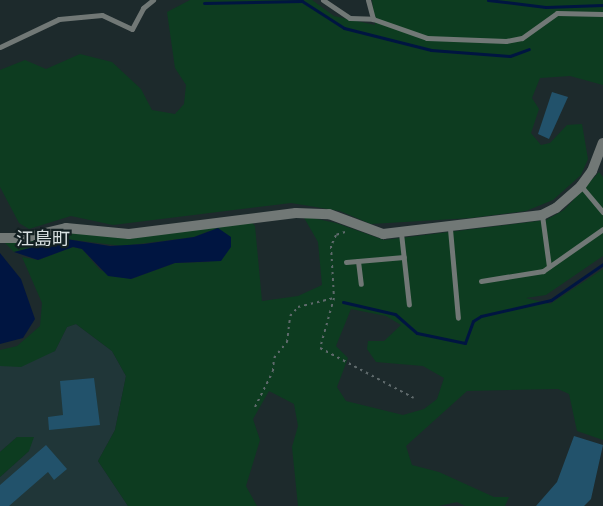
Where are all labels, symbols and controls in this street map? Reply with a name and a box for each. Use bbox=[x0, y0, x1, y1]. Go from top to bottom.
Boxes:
district label: 江島町 bbox=[16, 228, 70, 250]

